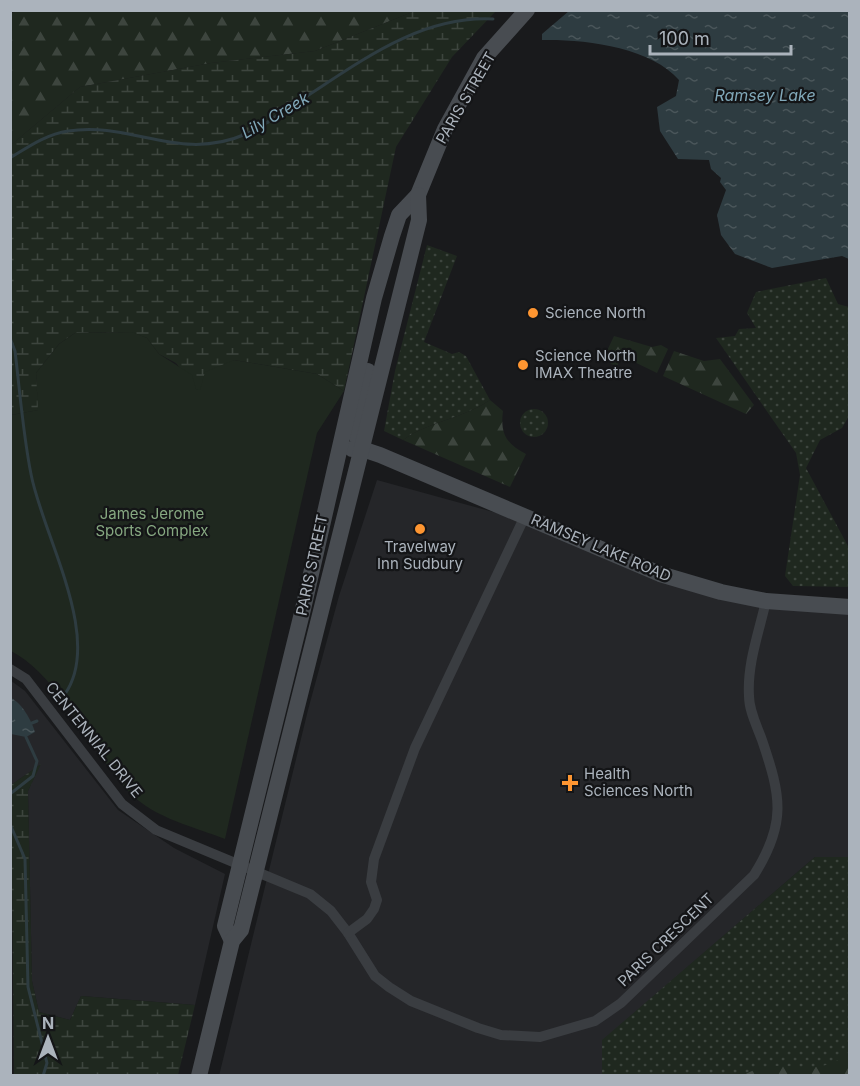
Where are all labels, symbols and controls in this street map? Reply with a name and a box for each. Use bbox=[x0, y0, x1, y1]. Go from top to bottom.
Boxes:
scale bar bbox=[650, 18, 791, 56]
text: 100 m bbox=[659, 28, 710, 49]
street label: PARIS STREET bbox=[432, 48, 500, 147]
water label: Ramsey Lake bbox=[714, 85, 816, 105]
water label: Lily Creek bbox=[238, 87, 313, 142]
place label: Science North bbox=[545, 303, 646, 322]
marker: Science North bbox=[526, 306, 540, 320]
place label: Science North IMAX Theatre bbox=[535, 346, 636, 382]
marker: Science North IMAX Theatre bbox=[516, 358, 530, 372]
park label: James Jerome Sports Complex bbox=[95, 504, 209, 540]
street label: RAMSEY LAKE ROAD bbox=[528, 509, 674, 586]
street label: PARIS STREET bbox=[292, 513, 332, 617]
marker: Travelway Inn Sudbury bbox=[413, 522, 427, 536]
place label: Travelway Inn Sudbury bbox=[377, 537, 464, 573]
street label: CENTENNIAL DRIVE bbox=[42, 678, 147, 801]
place label: Health Sciences North bbox=[584, 764, 693, 800]
marker: Health Sciences North bbox=[561, 774, 579, 792]
street label: PARIS CRESCENT bbox=[614, 889, 718, 990]
north arrow bbox=[18, 1008, 78, 1068]
text: N bbox=[42, 1013, 54, 1033]

